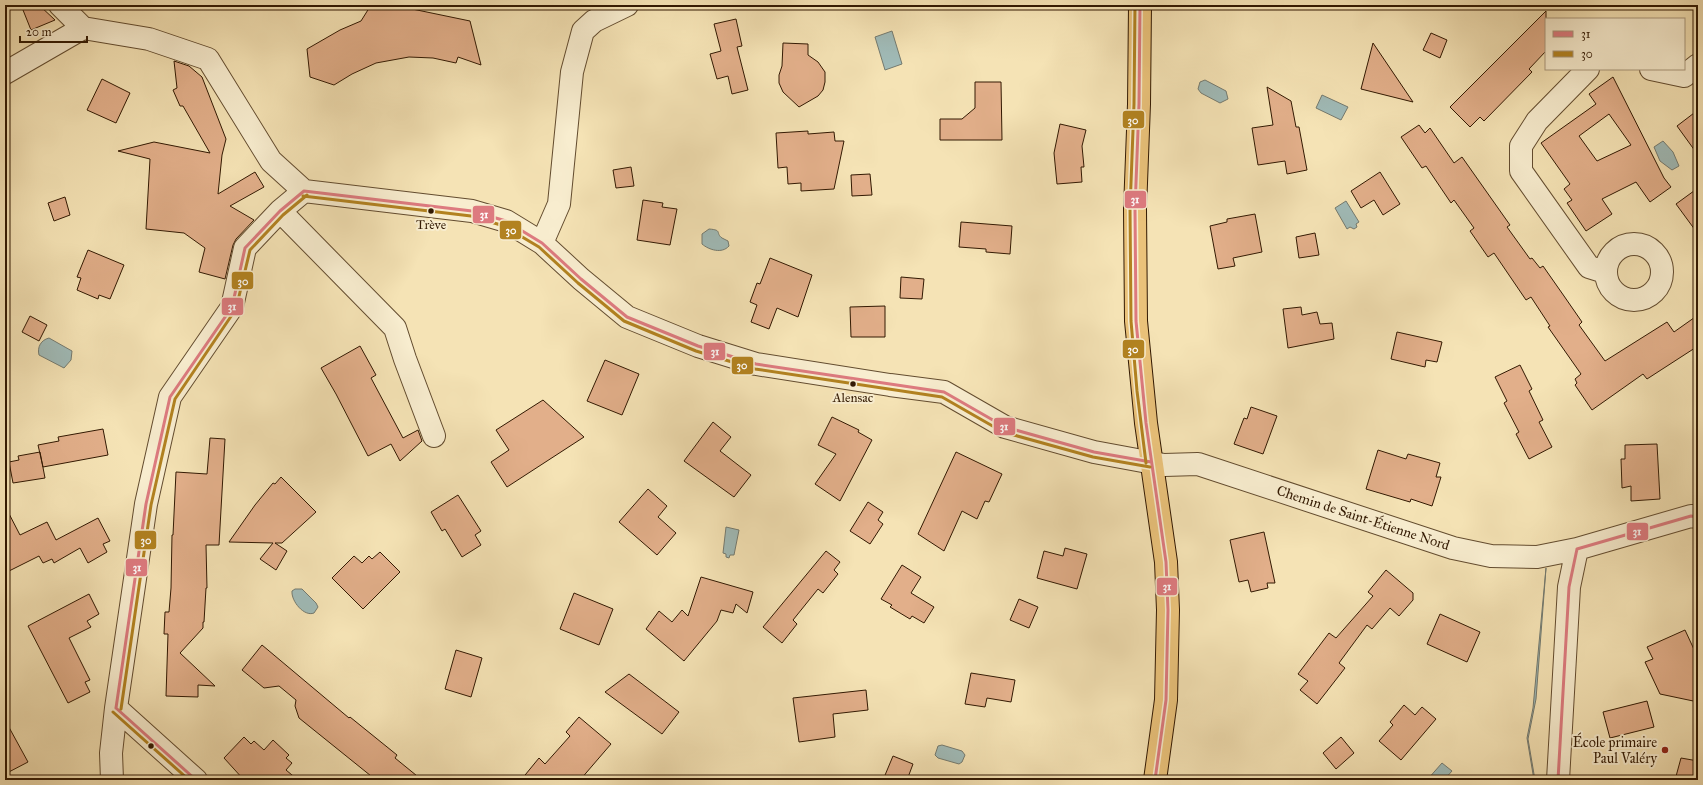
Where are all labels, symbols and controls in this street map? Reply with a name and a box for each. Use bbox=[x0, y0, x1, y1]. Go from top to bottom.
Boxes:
scale bar bbox=[20, 18, 87, 44]
legend bbox=[1545, 18, 1685, 70]
text: 20 m bbox=[26, 25, 52, 39]
text: 31 bbox=[1581, 27, 1591, 41]
text: 30 bbox=[1581, 47, 1593, 61]
line badge: 30 bbox=[1122, 110, 1145, 129]
text: 30 bbox=[1128, 114, 1139, 128]
line badge: 31 bbox=[1124, 190, 1147, 209]
text: 31 bbox=[1131, 193, 1140, 207]
line badge: 31 bbox=[472, 205, 495, 224]
marker: Trève bbox=[426, 206, 436, 216]
text: 31 bbox=[480, 208, 489, 222]
place label: Trève bbox=[416, 217, 447, 233]
line badge: 30 bbox=[499, 220, 522, 240]
text: 30 bbox=[506, 224, 517, 238]
line badge: 30 bbox=[231, 271, 254, 290]
text: 30 bbox=[238, 275, 249, 289]
line badge: 31 bbox=[221, 297, 244, 316]
text: 31 bbox=[228, 300, 237, 314]
line badge: 30 bbox=[1122, 339, 1145, 359]
line badge: 31 bbox=[703, 342, 726, 361]
text: 30 bbox=[1128, 343, 1139, 357]
text: 31 bbox=[711, 345, 720, 359]
line badge: 30 bbox=[731, 356, 754, 375]
text: 30 bbox=[737, 359, 748, 373]
marker: Alensac bbox=[848, 379, 858, 389]
place label: Alensac bbox=[832, 390, 874, 406]
line badge: 31 bbox=[993, 417, 1016, 436]
text: 31 bbox=[1000, 420, 1009, 434]
street label: Chemin de Saint-Étienne Nord bbox=[1274, 480, 1452, 554]
line badge: 31 bbox=[1626, 522, 1649, 541]
text: 31 bbox=[1633, 525, 1642, 539]
line badge: 30 bbox=[134, 530, 157, 550]
text: 30 bbox=[141, 534, 152, 548]
line badge: 31 bbox=[125, 558, 148, 577]
text: 31 bbox=[133, 561, 142, 575]
line badge: 31 bbox=[1156, 577, 1178, 596]
text: 31 bbox=[1163, 580, 1172, 594]
place label: École primaire Paul Valéry bbox=[1573, 732, 1657, 767]
unlabelled marker bbox=[146, 741, 156, 751]
marker: École primaire Paul Valéry bbox=[1660, 745, 1670, 755]

